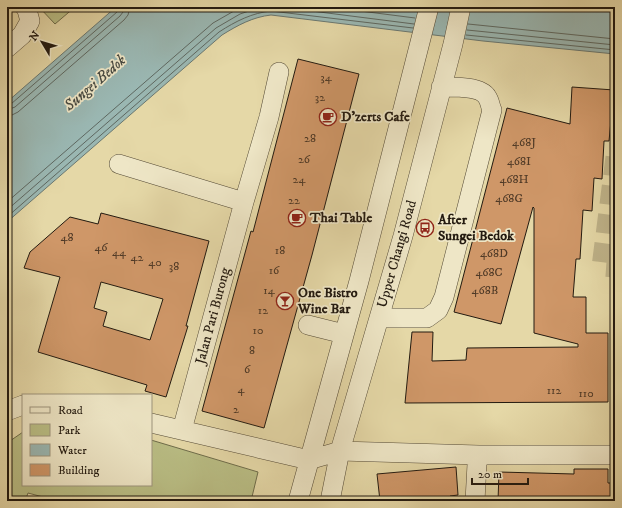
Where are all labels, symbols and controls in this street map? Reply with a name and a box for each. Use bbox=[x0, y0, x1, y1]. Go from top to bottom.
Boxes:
north arrow bbox=[22, 22, 62, 62]
text: N bbox=[27, 29, 43, 44]
water label: Sungei Bedok bbox=[59, 50, 130, 116]
house number: 34 bbox=[320, 70, 333, 85]
house number: 32 bbox=[315, 90, 325, 105]
cafe icon: D'zerts Cafe bbox=[318, 107, 338, 127]
place label: D'zerts Cafe bbox=[341, 108, 410, 126]
house number: 28 bbox=[304, 131, 316, 146]
house number: 468J bbox=[512, 135, 536, 150]
house number: 26 bbox=[298, 152, 311, 167]
house number: 468I bbox=[507, 154, 531, 169]
house number: 24 bbox=[293, 172, 306, 187]
house number: 468H bbox=[499, 172, 529, 187]
house number: 468G bbox=[495, 191, 523, 206]
house number: 22 bbox=[288, 193, 300, 208]
street label: Upper Changi Road bbox=[373, 198, 421, 310]
cafe icon: Thai Table bbox=[287, 208, 307, 228]
place label: Thai Table bbox=[309, 209, 372, 227]
place label: After Sungei Bedok bbox=[437, 211, 515, 245]
bus stop icon: After Sungei Bedok bbox=[415, 218, 435, 238]
house number: 48 bbox=[61, 230, 73, 245]
house number: 46 bbox=[94, 240, 108, 255]
house number: 18 bbox=[275, 243, 285, 258]
house number: 44 bbox=[112, 245, 127, 260]
house number: 468D bbox=[480, 246, 508, 261]
house number: 42 bbox=[131, 250, 144, 265]
house number: 40 bbox=[148, 255, 162, 270]
house number: 38 bbox=[169, 259, 179, 274]
house number: 16 bbox=[269, 263, 280, 278]
street label: Jalan Pari Burong bbox=[191, 265, 235, 368]
house number: 468C bbox=[475, 265, 503, 280]
house number: 14 bbox=[263, 283, 276, 298]
house number: 468B bbox=[472, 283, 498, 298]
place label: One Bistro Wine Bar bbox=[297, 284, 358, 318]
bar icon: One Bistro Wine Bar bbox=[275, 291, 295, 311]
house number: 12 bbox=[258, 303, 268, 318]
house number: 10 bbox=[253, 323, 263, 338]
house number: 8 bbox=[249, 343, 255, 358]
house number: 6 bbox=[244, 362, 251, 377]
house number: 4 bbox=[238, 382, 246, 397]
house number: 112 bbox=[547, 383, 561, 398]
house number: 110 bbox=[578, 386, 594, 401]
legend bbox=[22, 394, 152, 486]
house number: 2 bbox=[233, 402, 239, 417]
text: Road bbox=[58, 403, 83, 418]
text: Park bbox=[58, 423, 80, 438]
text: Water bbox=[57, 443, 87, 458]
scale bar bbox=[472, 460, 528, 486]
text: Building bbox=[58, 463, 99, 478]
text: 20 m bbox=[478, 467, 502, 482]

